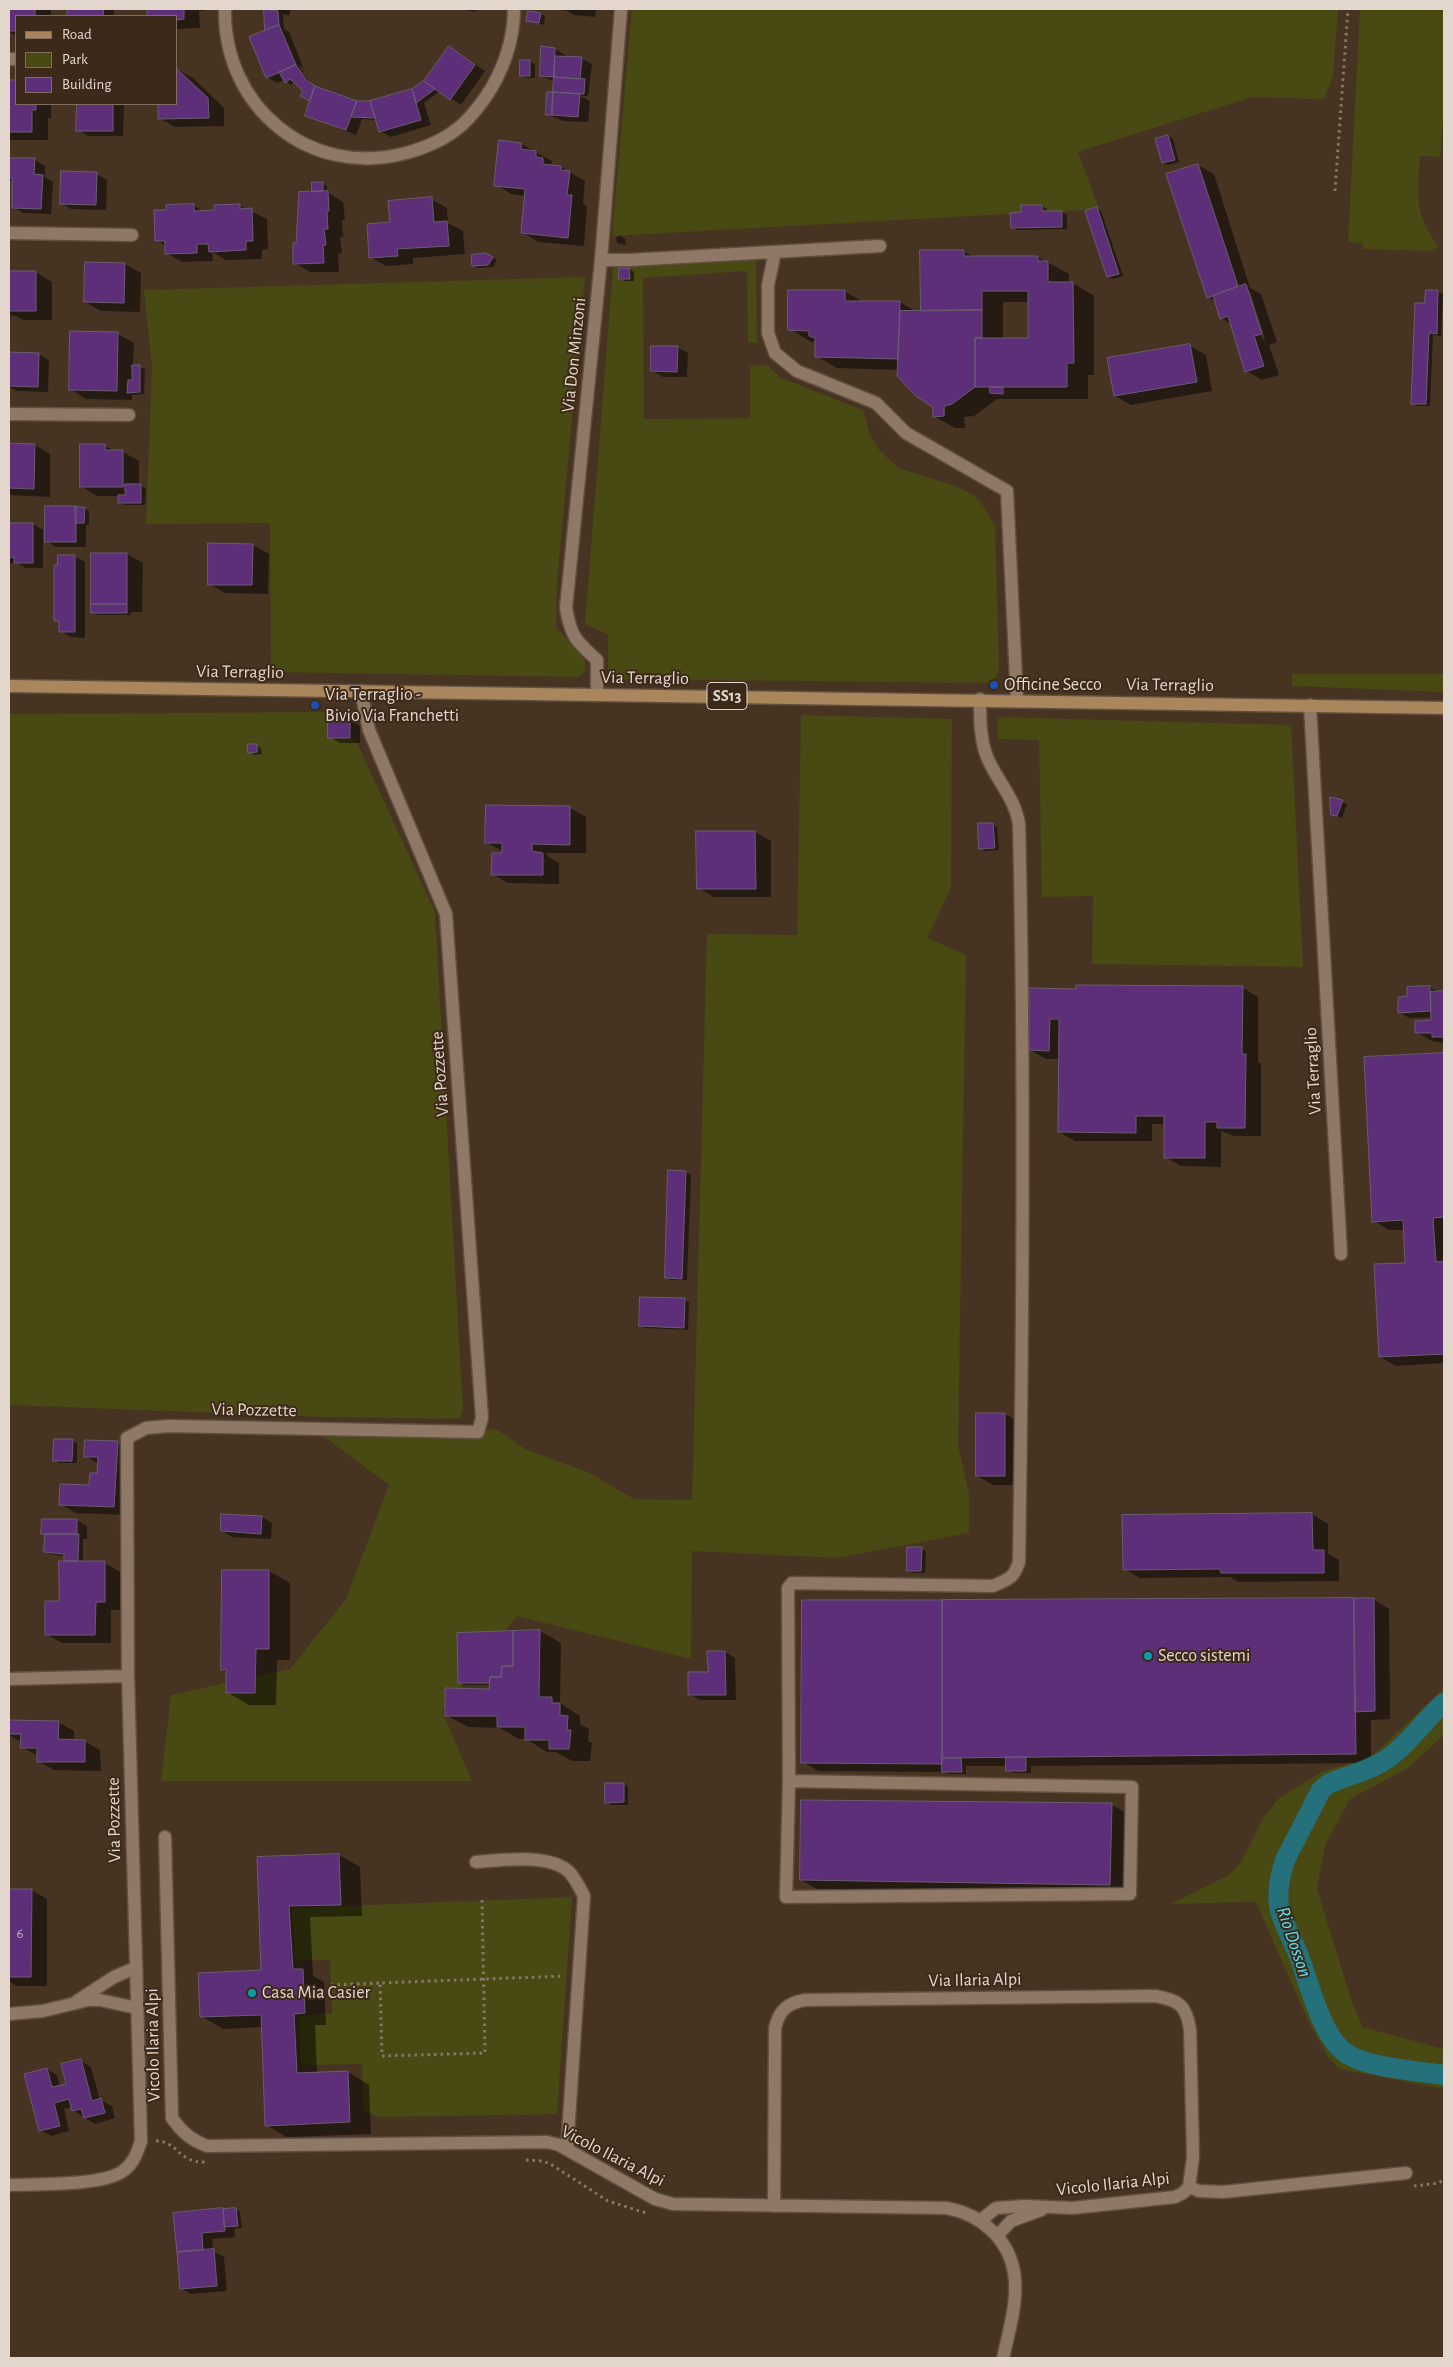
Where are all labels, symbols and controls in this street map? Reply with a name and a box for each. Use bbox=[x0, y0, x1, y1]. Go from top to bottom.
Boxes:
legend bbox=[15, 15, 178, 105]
text: Road bbox=[62, 27, 92, 42]
text: Park bbox=[62, 52, 88, 67]
text: Building bbox=[62, 77, 112, 92]
street label: Via Don Minzoni bbox=[557, 296, 591, 414]
street label: Via Terraglio bbox=[196, 660, 284, 684]
street label: Via Terraglio bbox=[601, 666, 689, 690]
street label: Via Terraglio bbox=[1126, 673, 1214, 697]
place label: Officine Secco bbox=[1004, 674, 1102, 696]
marker: Officine Secco bbox=[988, 679, 1000, 691]
road number: SS13 bbox=[707, 682, 747, 709]
place label: Via Terraglio - Bivio Via Franchetti bbox=[325, 684, 459, 726]
marker: Via Terraglio - Bivio Via Franchetti bbox=[309, 699, 321, 711]
street label: Via Terraglio bbox=[1300, 1027, 1326, 1115]
street label: Via Pozzette bbox=[426, 1031, 454, 1117]
street label: Via Pozzette bbox=[211, 1398, 297, 1422]
place label: Secco sistemi bbox=[1158, 1645, 1250, 1667]
marker: Secco sistemi bbox=[1142, 1650, 1154, 1662]
street label: Via Pozzette bbox=[102, 1777, 126, 1863]
water label: Rio Dosson bbox=[1271, 1904, 1317, 1980]
house number: 6 bbox=[16, 1924, 24, 1942]
street label: Via Ilaria Alpi bbox=[928, 1968, 1022, 1992]
place label: Casa Mia Casier bbox=[262, 1982, 370, 2004]
marker: Casa Mia Casier bbox=[246, 1987, 258, 1999]
street label: Vicolo Ilaria Alpi bbox=[141, 1988, 165, 2102]
street label: Vicolo Ilaria Alpi bbox=[557, 2121, 669, 2191]
street label: Vicolo Ilaria Alpi bbox=[1055, 2167, 1171, 2201]

